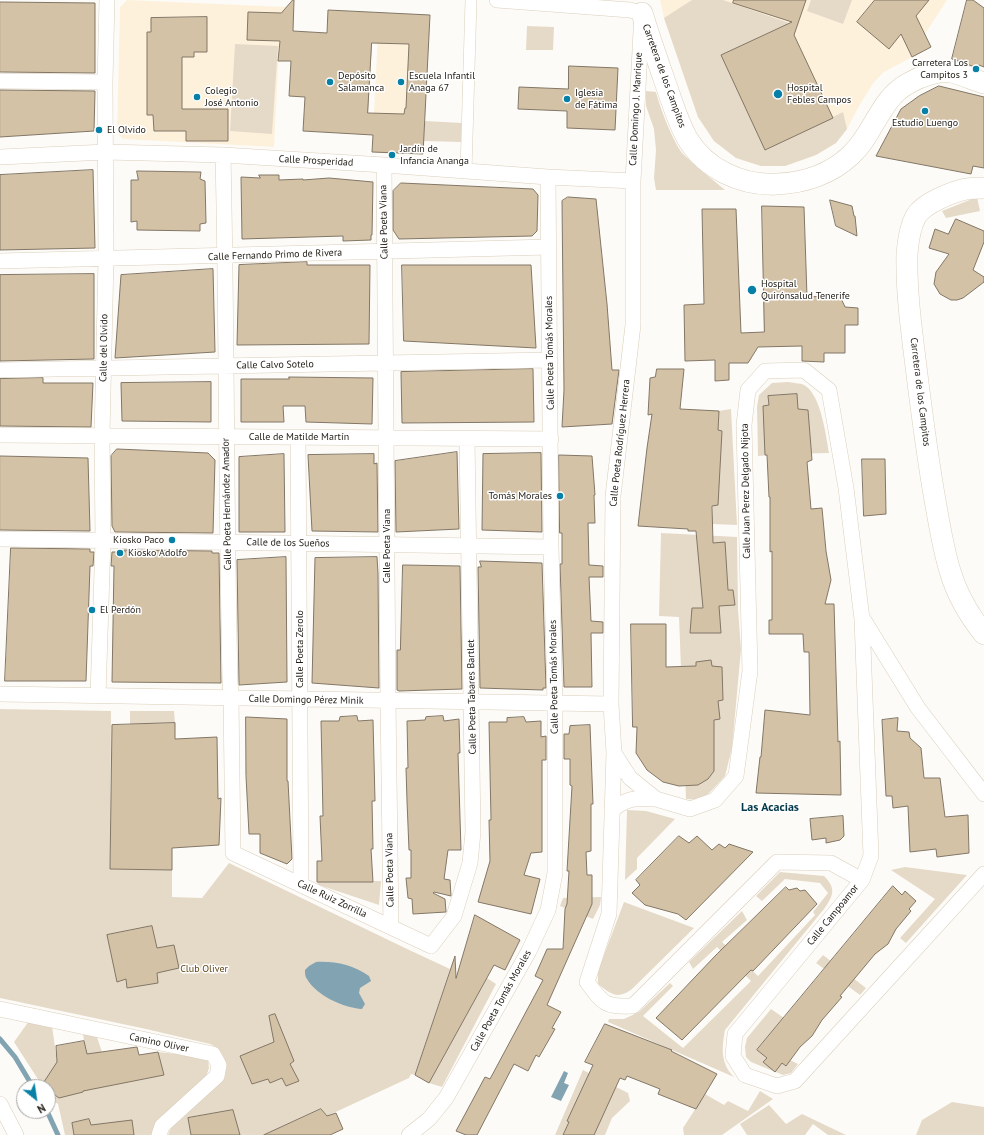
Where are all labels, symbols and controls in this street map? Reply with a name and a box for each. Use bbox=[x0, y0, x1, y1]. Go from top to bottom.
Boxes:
street label: Carretera de los Campitos bbox=[640, 22, 688, 130]
street label: Calle Domingo J. Manrique bbox=[627, 52, 645, 166]
place label: Carretera Los Campitos 3 bbox=[912, 57, 968, 80]
marker: Carretera Los Campitos 3 bbox=[971, 64, 981, 74]
place label: Depósito Salamanca bbox=[338, 70, 384, 94]
place label: Escuela Infantil Anaga 67 bbox=[409, 70, 475, 94]
marker: Depósito Salamanca bbox=[325, 77, 335, 87]
marker: Escuela Infantil Anaga 67 bbox=[396, 77, 406, 87]
place label: Hospital Febles Campos bbox=[787, 82, 851, 106]
place label: Colegio José Antonio bbox=[205, 85, 259, 108]
place label: Iglesia de Fátima bbox=[575, 87, 617, 110]
marker: Hospital Febles Campos bbox=[772, 88, 784, 100]
marker: Colegio José Antonio bbox=[192, 92, 202, 102]
marker: Iglesia de Fátima bbox=[562, 94, 572, 104]
marker: Estudio Luengo bbox=[920, 106, 930, 116]
place label: Estudio Luengo bbox=[892, 117, 958, 129]
place label: El Olvido bbox=[107, 124, 146, 136]
marker: El Olvido bbox=[94, 125, 104, 135]
place label: Jardín de Infancia Ananga bbox=[400, 143, 469, 166]
marker: Jardín de Infancia Ananga bbox=[387, 150, 397, 160]
street label: Calle Prosperidad bbox=[278, 153, 354, 169]
street label: Calle Poeta Viana bbox=[377, 185, 391, 259]
street label: Calle Fernando Primo de Rivera bbox=[208, 247, 342, 263]
place label: Hospital Quirónsalud Tenerife bbox=[761, 278, 850, 302]
marker: Hospital Quirónsalud Tenerife bbox=[746, 284, 758, 296]
street label: Calle Poeta Tomás Morales bbox=[543, 296, 557, 410]
street label: Calle del Olvido bbox=[97, 314, 111, 382]
street label: Carretera de los Campitos bbox=[907, 337, 933, 447]
street label: Calle Calvo Sotelo bbox=[236, 358, 314, 372]
street label: Calle Poeta Rodríguez Herrera bbox=[607, 379, 633, 507]
street label: Calle Juan Perez Delgado Nijota bbox=[739, 423, 753, 559]
street label: Calle de Matilde Martín bbox=[249, 431, 349, 443]
street label: Calle Poeta Hernández Amador bbox=[220, 438, 234, 570]
place label: Tomás Morales bbox=[489, 490, 552, 502]
marker: Tomás Morales bbox=[555, 491, 565, 501]
street label: Calle Poeta Viana bbox=[381, 509, 393, 583]
place label: Kiosko Paco bbox=[113, 534, 164, 546]
marker: Kiosko Paco bbox=[167, 535, 177, 545]
street label: Calle de los Sueños bbox=[246, 536, 330, 550]
place label: Kiosko Adolfo bbox=[128, 547, 187, 559]
marker: Kiosko Adolfo bbox=[115, 548, 125, 558]
place label: El Perdón bbox=[100, 604, 141, 616]
marker: El Perdón bbox=[87, 605, 97, 615]
street label: Calle Poeta Zerolo bbox=[294, 610, 306, 688]
street label: Calle Poeta Tomás Morales bbox=[547, 620, 561, 734]
street label: Calle Poeta Tabares Bartlet bbox=[465, 639, 479, 755]
street label: Calle Domingo Pérez Minik bbox=[248, 693, 364, 707]
district label: Las Acacias bbox=[741, 801, 799, 815]
street label: Calle Poeta Viana bbox=[383, 833, 397, 907]
street label: Calle Ruiz Zorrilla bbox=[295, 878, 369, 920]
street label: Calle Campoamor bbox=[805, 882, 861, 948]
street label: Calle Poeta Tomás Morales bbox=[468, 948, 534, 1054]
park label: Club Oliver bbox=[180, 963, 228, 975]
street label: Camino Oliver bbox=[128, 1031, 190, 1055]
north arrow bbox=[16, 1079, 56, 1119]
text: N bbox=[35, 1101, 48, 1116]

